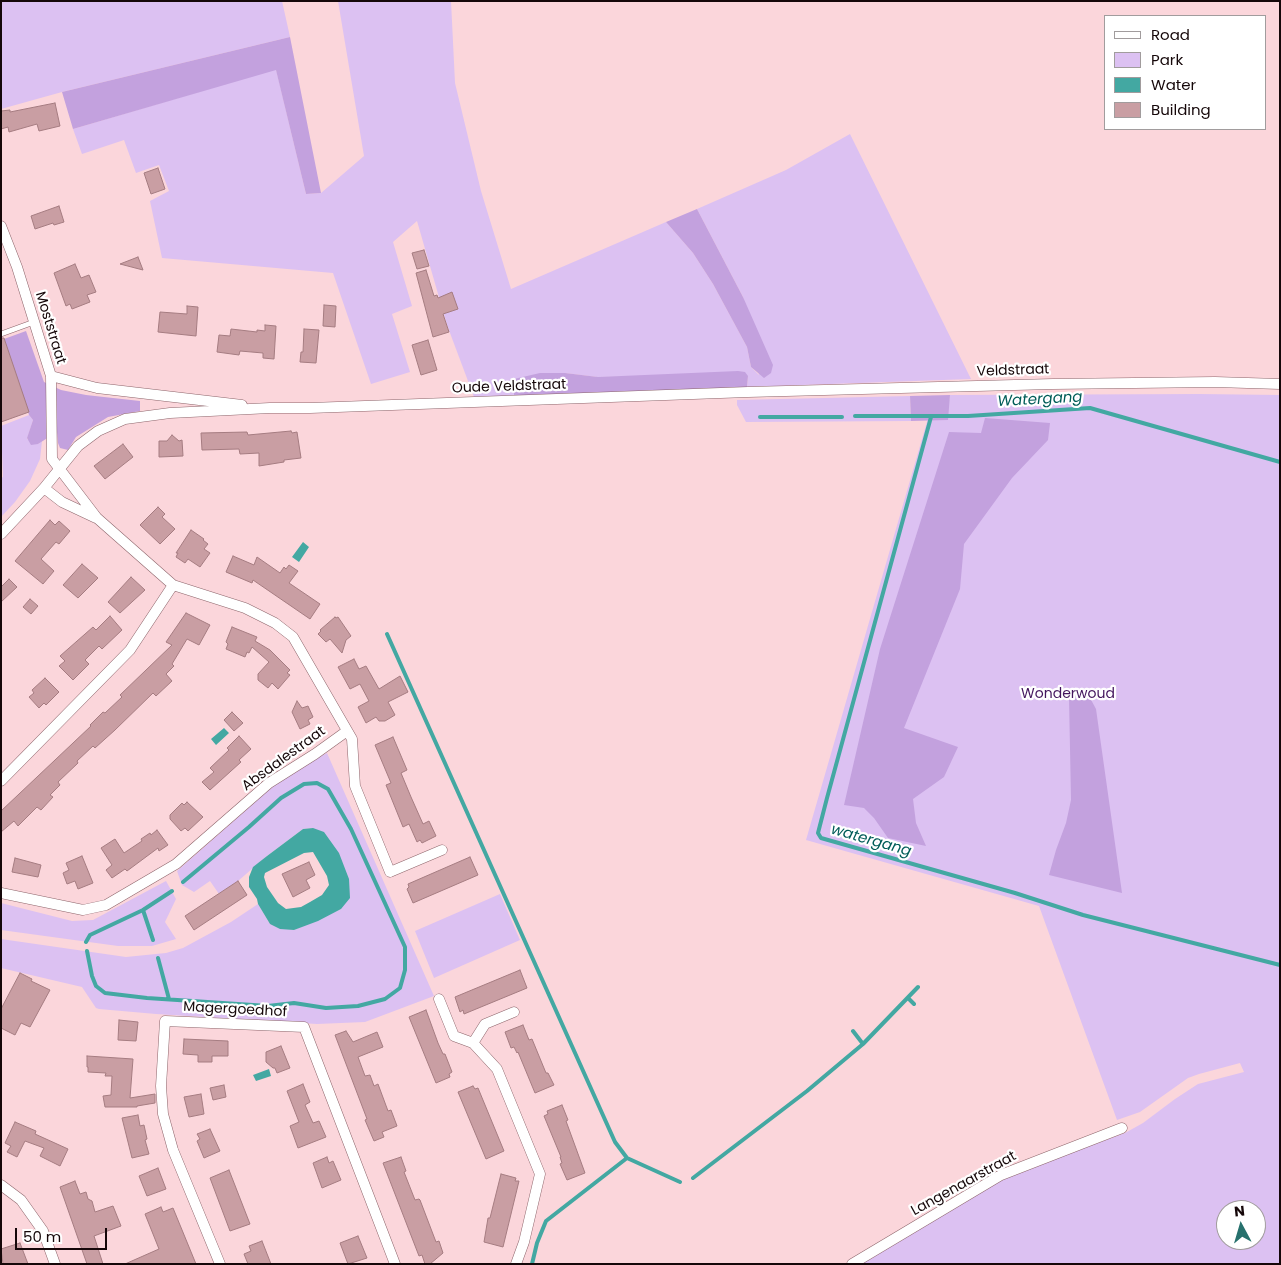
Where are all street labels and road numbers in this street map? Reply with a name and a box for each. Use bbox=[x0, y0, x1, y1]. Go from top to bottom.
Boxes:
street label: Moststraat bbox=[31, 290, 69, 366]
street label: Veldstraat bbox=[976, 361, 1050, 381]
street label: Oude Veldstraat bbox=[451, 377, 567, 397]
street label: Absdalestraat bbox=[239, 723, 329, 795]
street label: Magergoedhof bbox=[183, 999, 287, 1021]
street label: Langenaarstraat bbox=[909, 1148, 1019, 1220]

